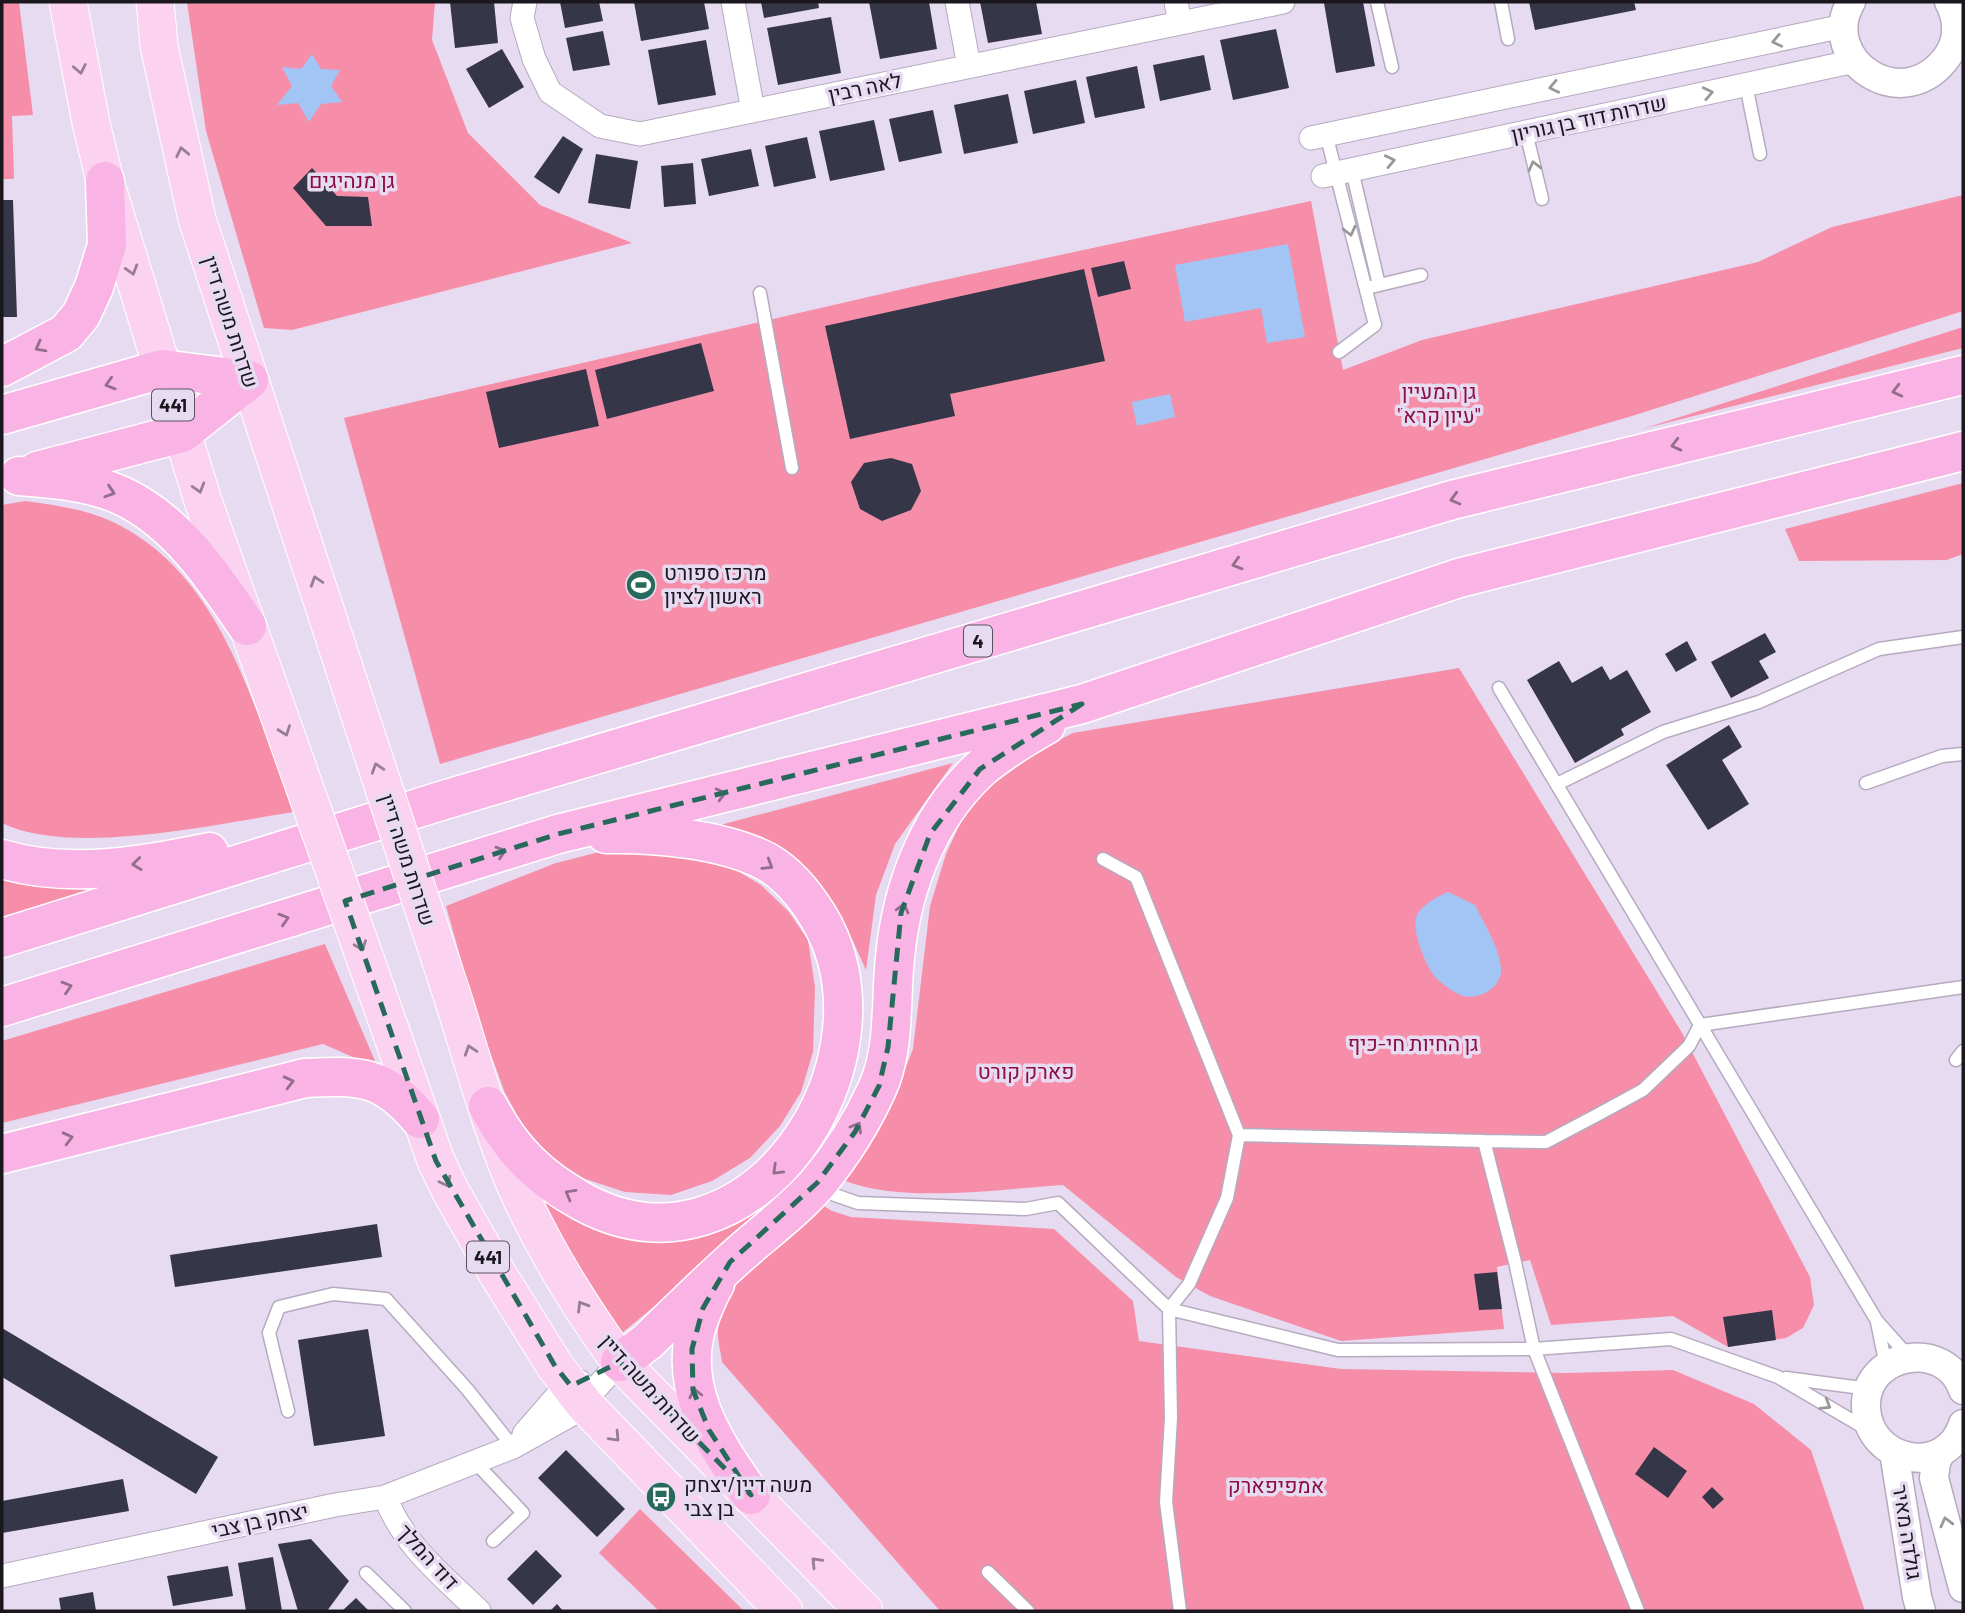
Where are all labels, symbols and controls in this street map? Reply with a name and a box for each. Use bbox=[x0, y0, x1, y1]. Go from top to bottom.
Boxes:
one-way arrow bbox=[1771, 33, 1783, 48]
one-way arrow bbox=[71, 63, 86, 75]
street label: לאה רבין bbox=[826, 67, 904, 107]
one-way arrow bbox=[1548, 79, 1560, 94]
one-way arrow bbox=[1702, 87, 1714, 102]
street label: שדרות דוד בן גוריון bbox=[1509, 89, 1669, 146]
one-way arrow bbox=[176, 146, 191, 158]
one-way arrow bbox=[1384, 155, 1396, 170]
one-way arrow bbox=[1528, 160, 1542, 172]
park label: גן מנהיגים bbox=[309, 167, 395, 192]
one-way arrow bbox=[1342, 225, 1356, 237]
street label: שדרות משה דיין bbox=[198, 252, 265, 391]
one-way arrow bbox=[123, 264, 138, 276]
one-way arrow bbox=[35, 338, 48, 352]
one-way arrow bbox=[105, 376, 117, 391]
park label: גן המעיין "עיון קרא" bbox=[1398, 378, 1480, 427]
one-way arrow bbox=[1891, 383, 1903, 397]
road number: 441 bbox=[152, 390, 194, 420]
one-way arrow bbox=[1670, 437, 1682, 451]
one-way arrow bbox=[191, 481, 205, 493]
one-way arrow bbox=[103, 483, 115, 498]
one-way arrow bbox=[1449, 491, 1461, 505]
one-way arrow bbox=[1231, 555, 1243, 570]
place label: מרכז ספורט ראשון לציון bbox=[664, 559, 767, 608]
sports icon: מרכז ספורט ראשון לציון bbox=[624, 568, 658, 602]
one-way arrow bbox=[309, 576, 324, 588]
road number: 4 bbox=[964, 626, 992, 656]
one-way arrow bbox=[277, 725, 291, 737]
one-way arrow bbox=[371, 762, 385, 774]
one-way arrow bbox=[715, 788, 727, 802]
street label: שדרות משה דיין bbox=[375, 790, 442, 929]
one-way arrow bbox=[495, 846, 507, 860]
one-way arrow bbox=[131, 856, 143, 871]
one-way arrow bbox=[760, 857, 773, 870]
one-way arrow bbox=[895, 902, 909, 914]
one-way arrow bbox=[278, 913, 290, 928]
one-way arrow bbox=[353, 939, 367, 951]
one-way arrow bbox=[60, 981, 73, 995]
park label: גן החיות חי-כיף bbox=[1348, 1030, 1478, 1055]
one-way arrow bbox=[464, 1045, 478, 1057]
park label: פארק קורט bbox=[978, 1058, 1074, 1083]
one-way arrow bbox=[282, 1076, 294, 1090]
one-way arrow bbox=[848, 1122, 861, 1135]
one-way arrow bbox=[62, 1132, 74, 1146]
one-way arrow bbox=[772, 1161, 785, 1174]
one-way arrow bbox=[438, 1175, 452, 1187]
one-way arrow bbox=[564, 1189, 577, 1202]
road number: 441 bbox=[467, 1242, 509, 1273]
one-way arrow bbox=[578, 1300, 591, 1313]
street label: שדרות משה דיין bbox=[596, 1328, 706, 1447]
one-way arrow bbox=[689, 1387, 704, 1399]
one-way arrow bbox=[1818, 1396, 1831, 1409]
one-way arrow bbox=[607, 1429, 620, 1442]
place label: משה דיין/יצחק בן צבי bbox=[684, 1471, 812, 1520]
park label: אמפיפארק bbox=[1228, 1472, 1324, 1497]
bus stop icon: משה דיין/יצחק בן צבי bbox=[644, 1480, 678, 1514]
street label: גולדה מאיר bbox=[1889, 1482, 1928, 1581]
street label: יצחק בן צבי bbox=[209, 1497, 310, 1542]
one-way arrow bbox=[1939, 1516, 1954, 1528]
street label: דוד המלך bbox=[393, 1518, 465, 1594]
one-way arrow bbox=[812, 1557, 825, 1570]

